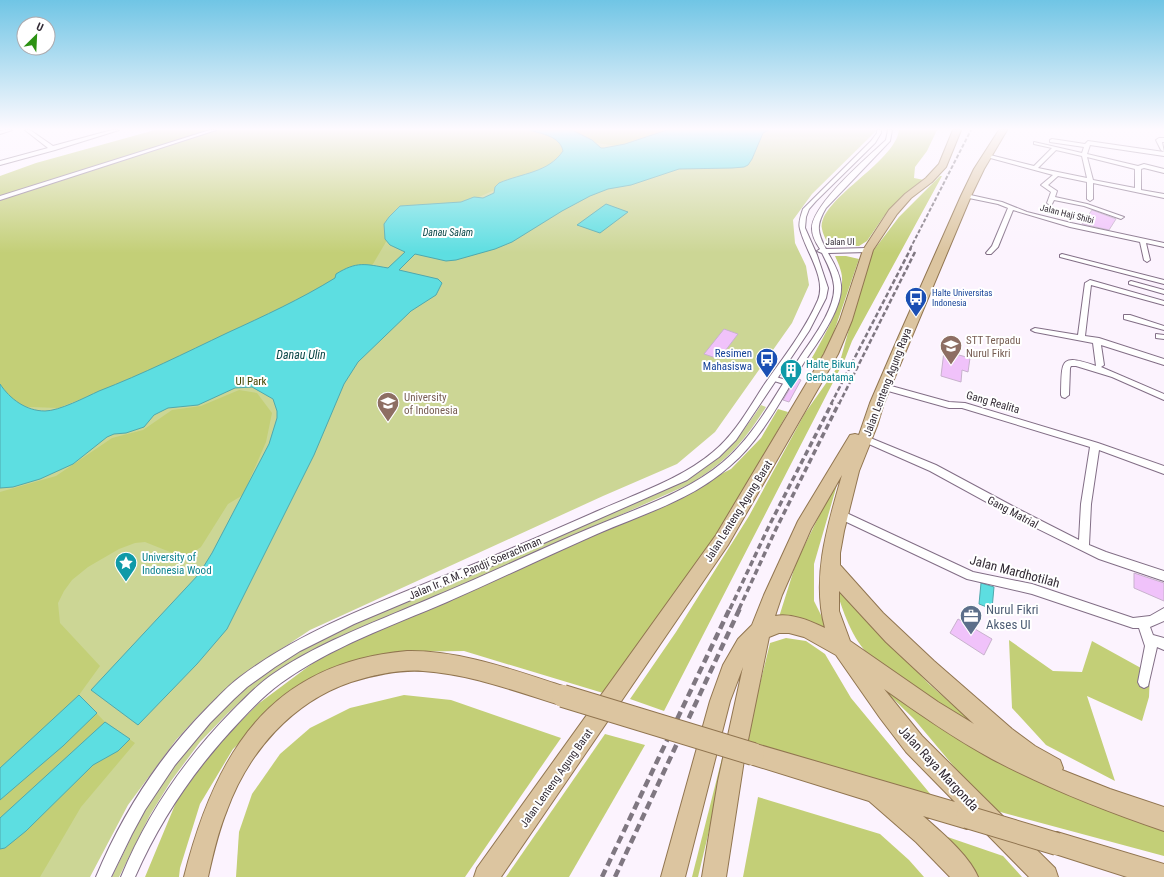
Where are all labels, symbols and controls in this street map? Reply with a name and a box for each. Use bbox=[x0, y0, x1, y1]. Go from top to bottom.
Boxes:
north arrow bbox=[16, 16, 56, 56]
text: U bbox=[34, 20, 45, 35]
street label: Jalan Haji Shibi bbox=[1039, 202, 1095, 226]
water label: Danau Salam bbox=[423, 227, 473, 238]
street label: Jalan UI bbox=[826, 237, 854, 247]
bus stop icon: Halte Universitas Indonesia bbox=[903, 285, 929, 318]
place label: Halte Universitas Indonesia bbox=[932, 288, 992, 308]
street label: Jalan Lenteng Agung Raya bbox=[861, 326, 914, 438]
school or university icon: STT Terpadu Nurul Fikri bbox=[938, 333, 964, 366]
place label: STT Terpadu Nurul Fikri bbox=[966, 334, 1021, 360]
bus stop icon: Resimen Mahasiswa bbox=[754, 346, 780, 379]
place label: Resimen Mahasiswa bbox=[703, 347, 752, 373]
water label: Danau Ulin bbox=[276, 348, 326, 362]
building icon: Halte Bikun Gerbatama bbox=[778, 357, 804, 390]
place label: Halte Bikun Gerbatama bbox=[806, 358, 856, 384]
park label: UI Park bbox=[235, 375, 267, 388]
street label: Gang Realita bbox=[965, 389, 1021, 416]
school or university icon: University of Indonesia bbox=[375, 390, 401, 423]
place label: University of Indonesia bbox=[404, 391, 458, 417]
street label: Jalan Lenteng Agung Barat bbox=[702, 458, 775, 564]
street label: Gang Matrial bbox=[985, 494, 1040, 531]
street label: Jalan Ir. R.M. Pandji Soerachman bbox=[407, 534, 544, 602]
place icon: University of Indonesia Wood bbox=[113, 550, 139, 583]
place label: University of Indonesia Wood bbox=[142, 551, 212, 577]
street label: Jalan Mardhotilah bbox=[968, 552, 1061, 591]
place label: Nurul Fikri Akses UI bbox=[986, 602, 1039, 632]
office icon: Nurul Fikri Akses UI bbox=[958, 603, 984, 636]
street label: Jalan Raya Margonda bbox=[896, 723, 982, 814]
street label: Jalan Lenteng Agung Barat bbox=[518, 727, 595, 830]

